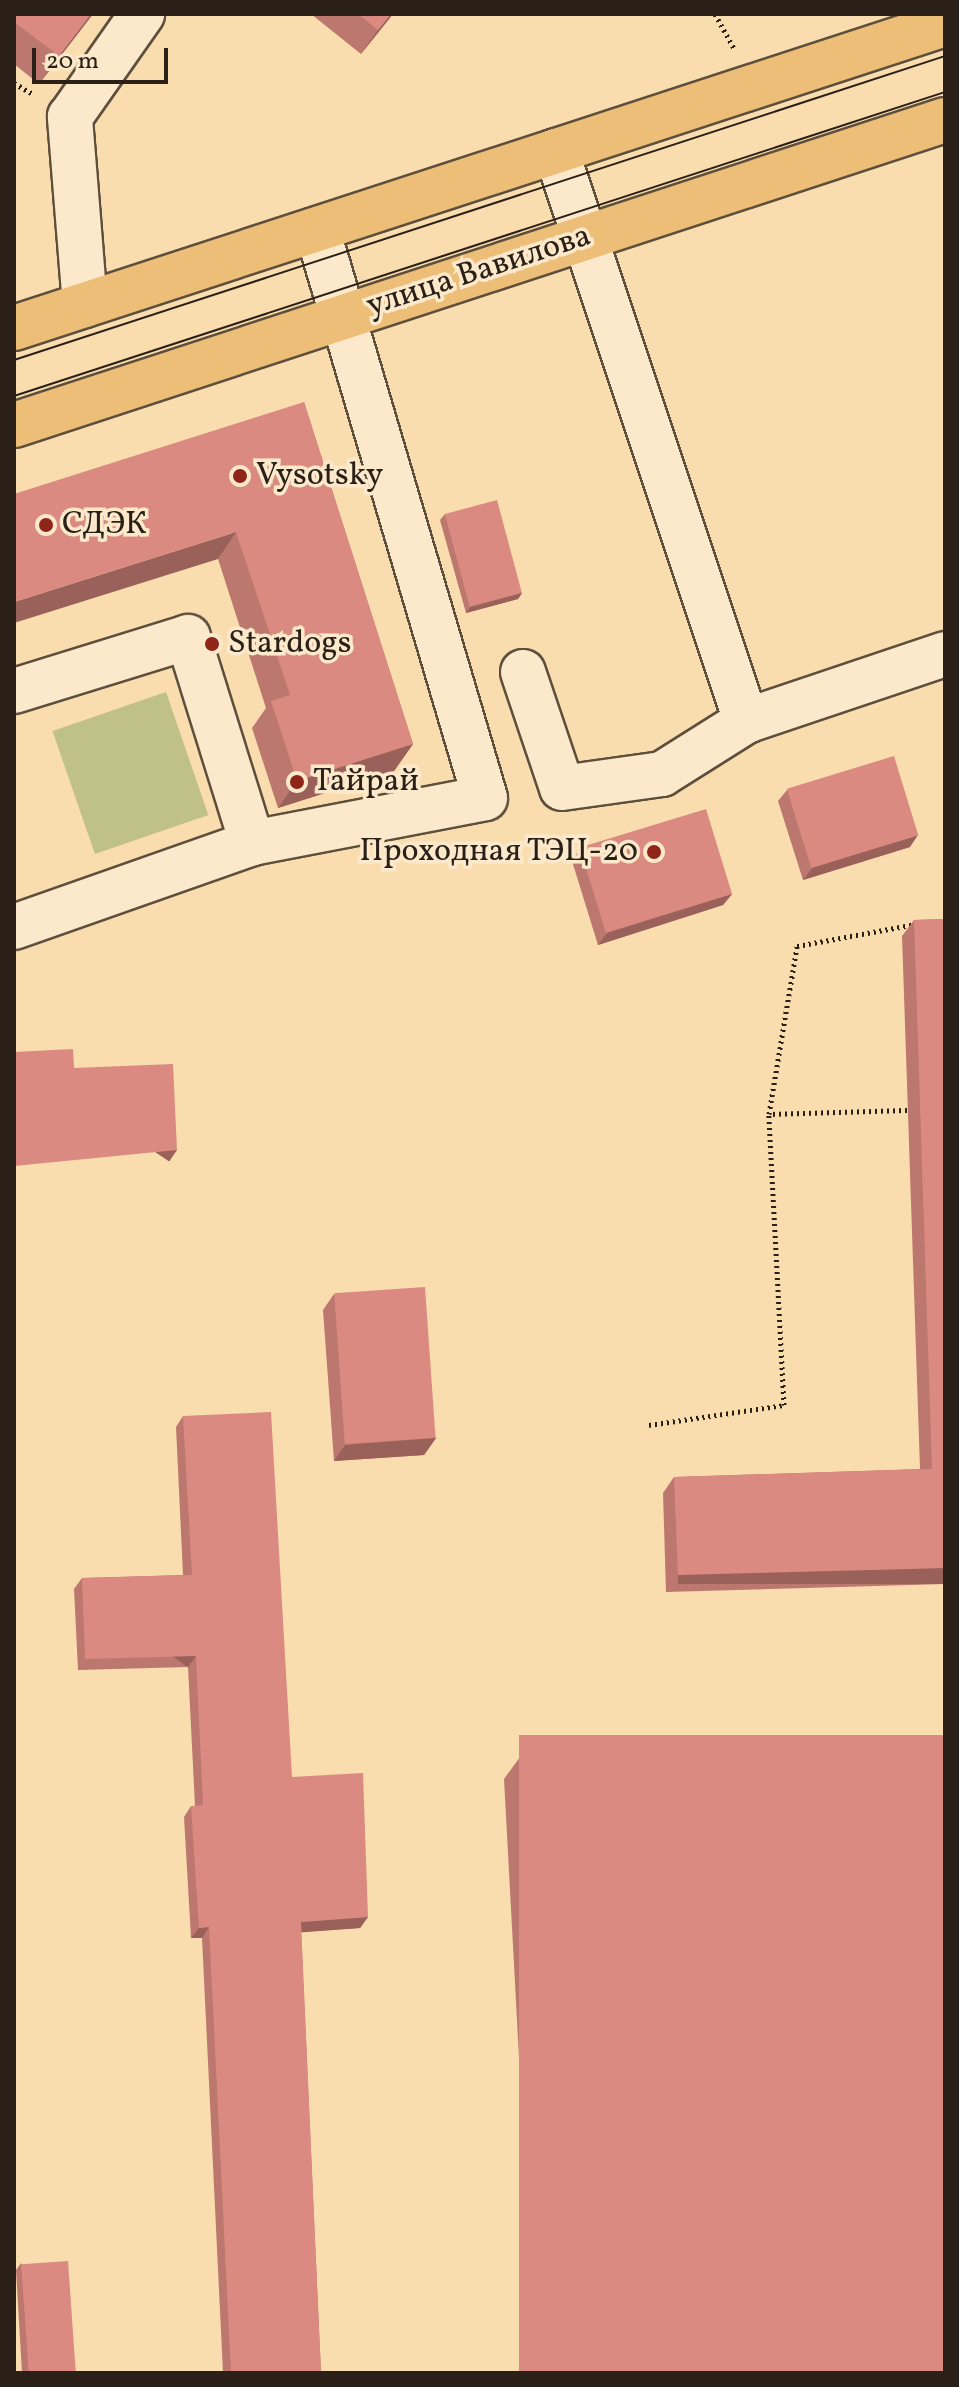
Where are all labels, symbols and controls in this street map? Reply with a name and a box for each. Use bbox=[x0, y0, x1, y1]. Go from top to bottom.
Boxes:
scale bar bbox=[36, 32, 172, 82]
text: 20 m bbox=[46, 45, 99, 79]
street label: улица Вавилова bbox=[362, 218, 596, 326]
place label: Vysotsky bbox=[256, 457, 383, 495]
marker: Vysotsky bbox=[231, 467, 249, 485]
place label: СДЭК bbox=[62, 506, 147, 544]
marker: СДЭК bbox=[37, 516, 55, 534]
place label: Stardogs bbox=[228, 625, 351, 663]
marker: Stardogs bbox=[203, 635, 221, 653]
place label: Тайрай bbox=[313, 763, 419, 801]
marker: Тайрай bbox=[288, 773, 306, 791]
place label: Проходная ТЭЦ-20 bbox=[359, 833, 638, 871]
marker: Проходная ТЭЦ-20 bbox=[645, 843, 663, 861]

